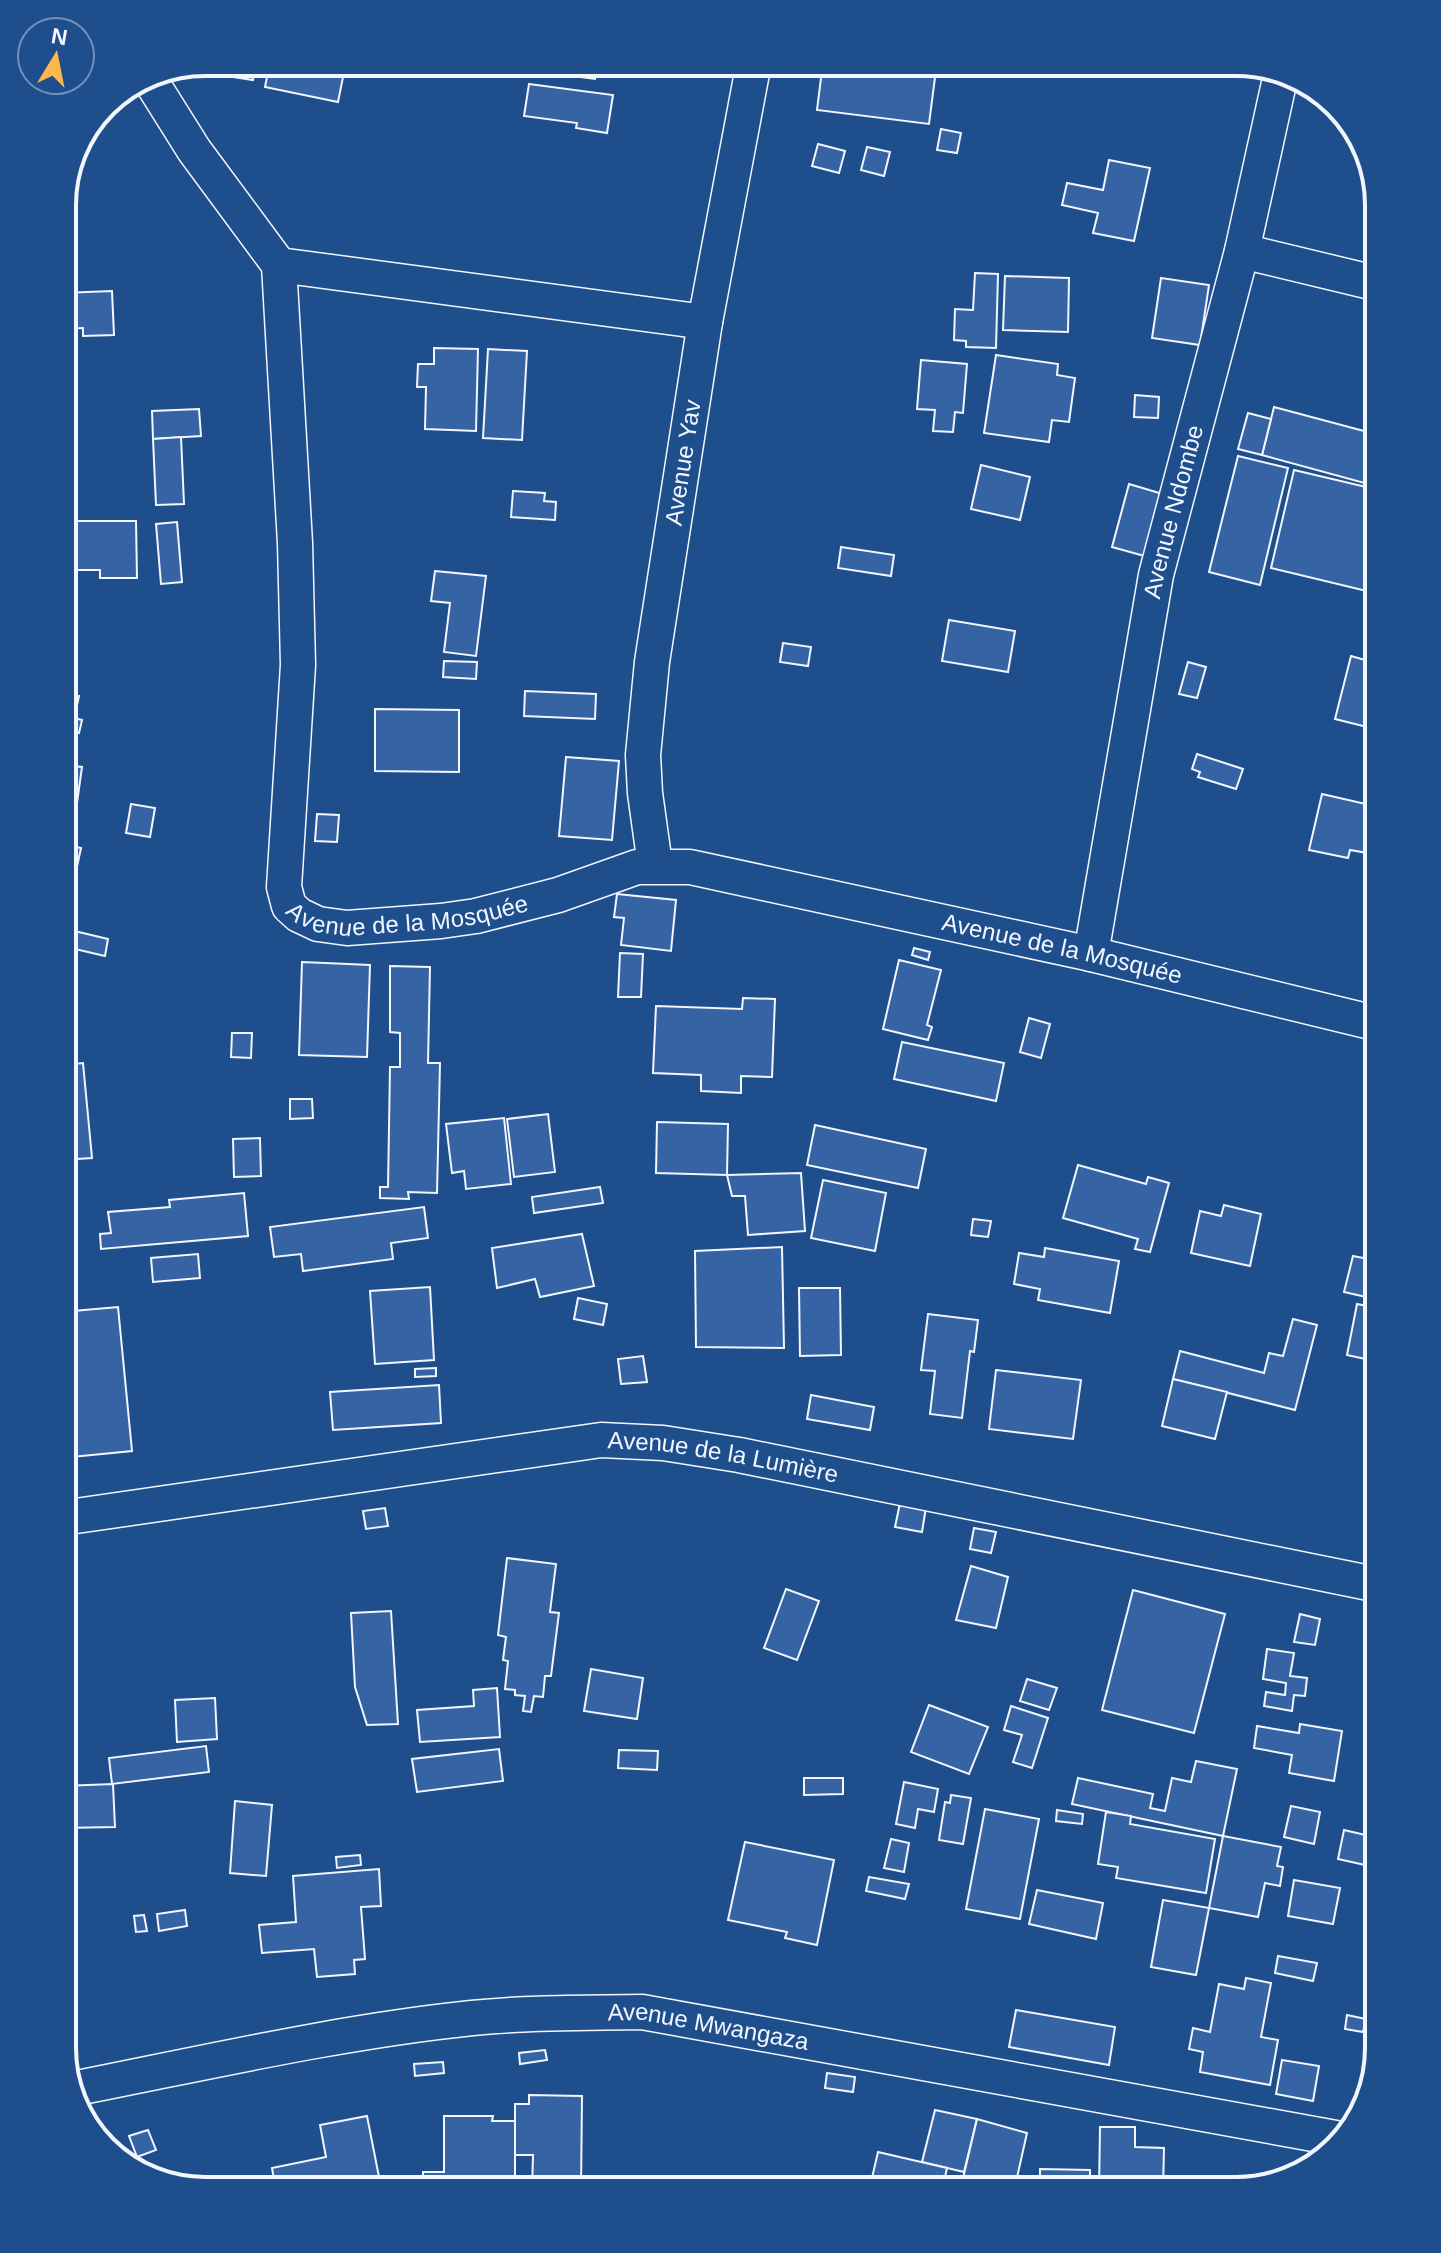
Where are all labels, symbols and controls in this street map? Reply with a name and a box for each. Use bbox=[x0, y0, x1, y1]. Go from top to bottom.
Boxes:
north arrow bbox=[16, 16, 96, 96]
text: N bbox=[49, 23, 69, 50]
street label: Avenue Yav bbox=[659, 398, 706, 527]
street label: Avenue Ndombe bbox=[1138, 422, 1208, 601]
street label: Avenue de la Mosquée bbox=[281, 889, 531, 942]
street label: Avenue de la Mosquée bbox=[940, 908, 1185, 989]
street label: Avenue de la Lumière bbox=[607, 1426, 841, 1488]
street label: Avenue Mwangaza bbox=[607, 1998, 812, 2055]

